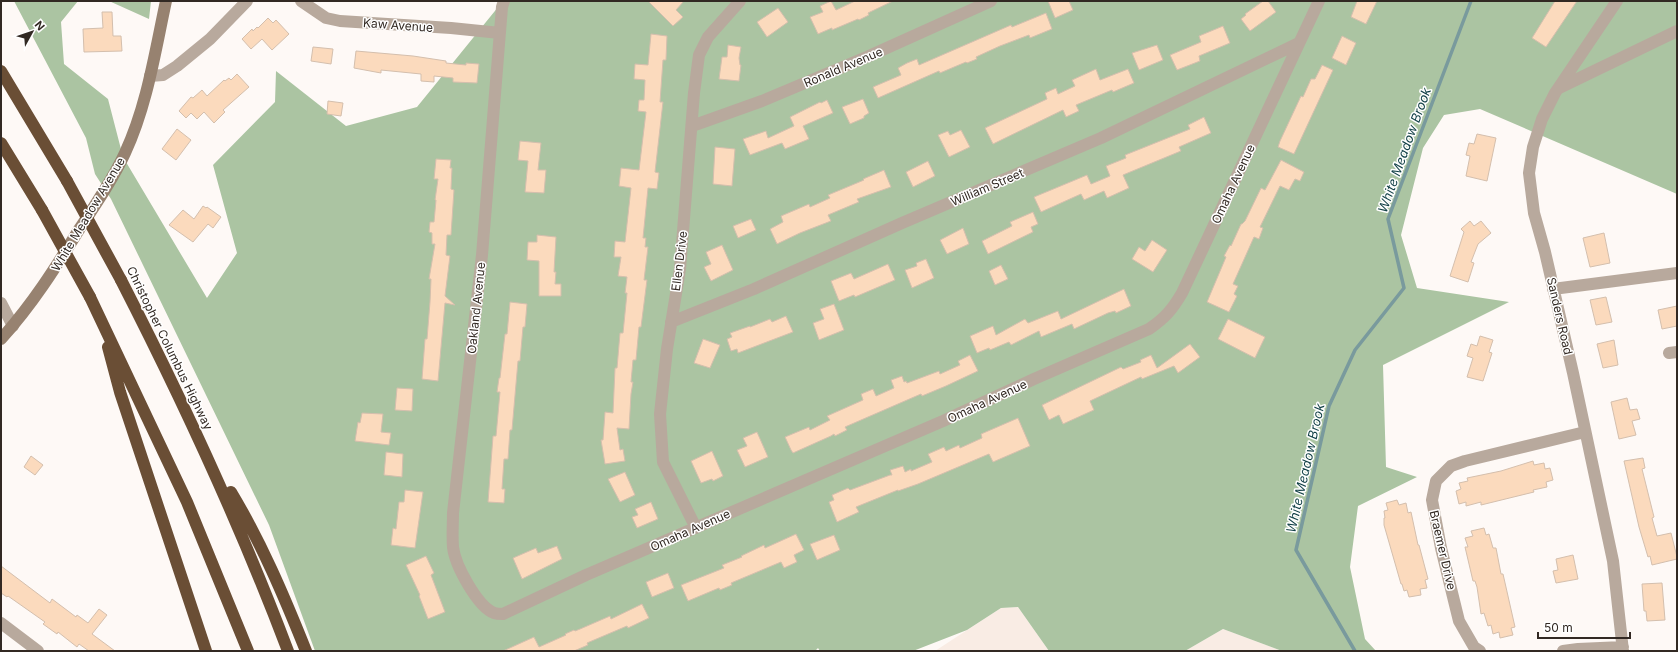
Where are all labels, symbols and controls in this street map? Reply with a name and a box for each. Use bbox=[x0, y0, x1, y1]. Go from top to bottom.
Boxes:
north arrow bbox=[12, 12, 52, 52]
street label: Kaw Avenue bbox=[362, 15, 434, 35]
text: N bbox=[32, 18, 48, 33]
street label: Ronald Avenue bbox=[801, 44, 885, 90]
water label: White Meadow Brook bbox=[1374, 84, 1434, 215]
street label: Omaha Avenue bbox=[1208, 142, 1258, 226]
street label: White Meadow Avenue bbox=[48, 154, 128, 274]
street label: William Street bbox=[948, 165, 1026, 209]
street label: Ellen Drive bbox=[668, 230, 690, 292]
street label: Oakland Avenue bbox=[464, 261, 488, 355]
street label: Christopher Columbus Highway bbox=[124, 264, 216, 432]
street label: Sanders Road bbox=[1544, 276, 1576, 356]
street label: Omaha Avenue bbox=[945, 376, 1029, 426]
water label: White Meadow Brook bbox=[1282, 401, 1328, 534]
street label: Omaha Avenue bbox=[648, 506, 732, 554]
street label: Braemer Drive bbox=[1427, 509, 1459, 591]
scale bar bbox=[1538, 614, 1630, 640]
text: 50 m bbox=[1544, 620, 1573, 635]

